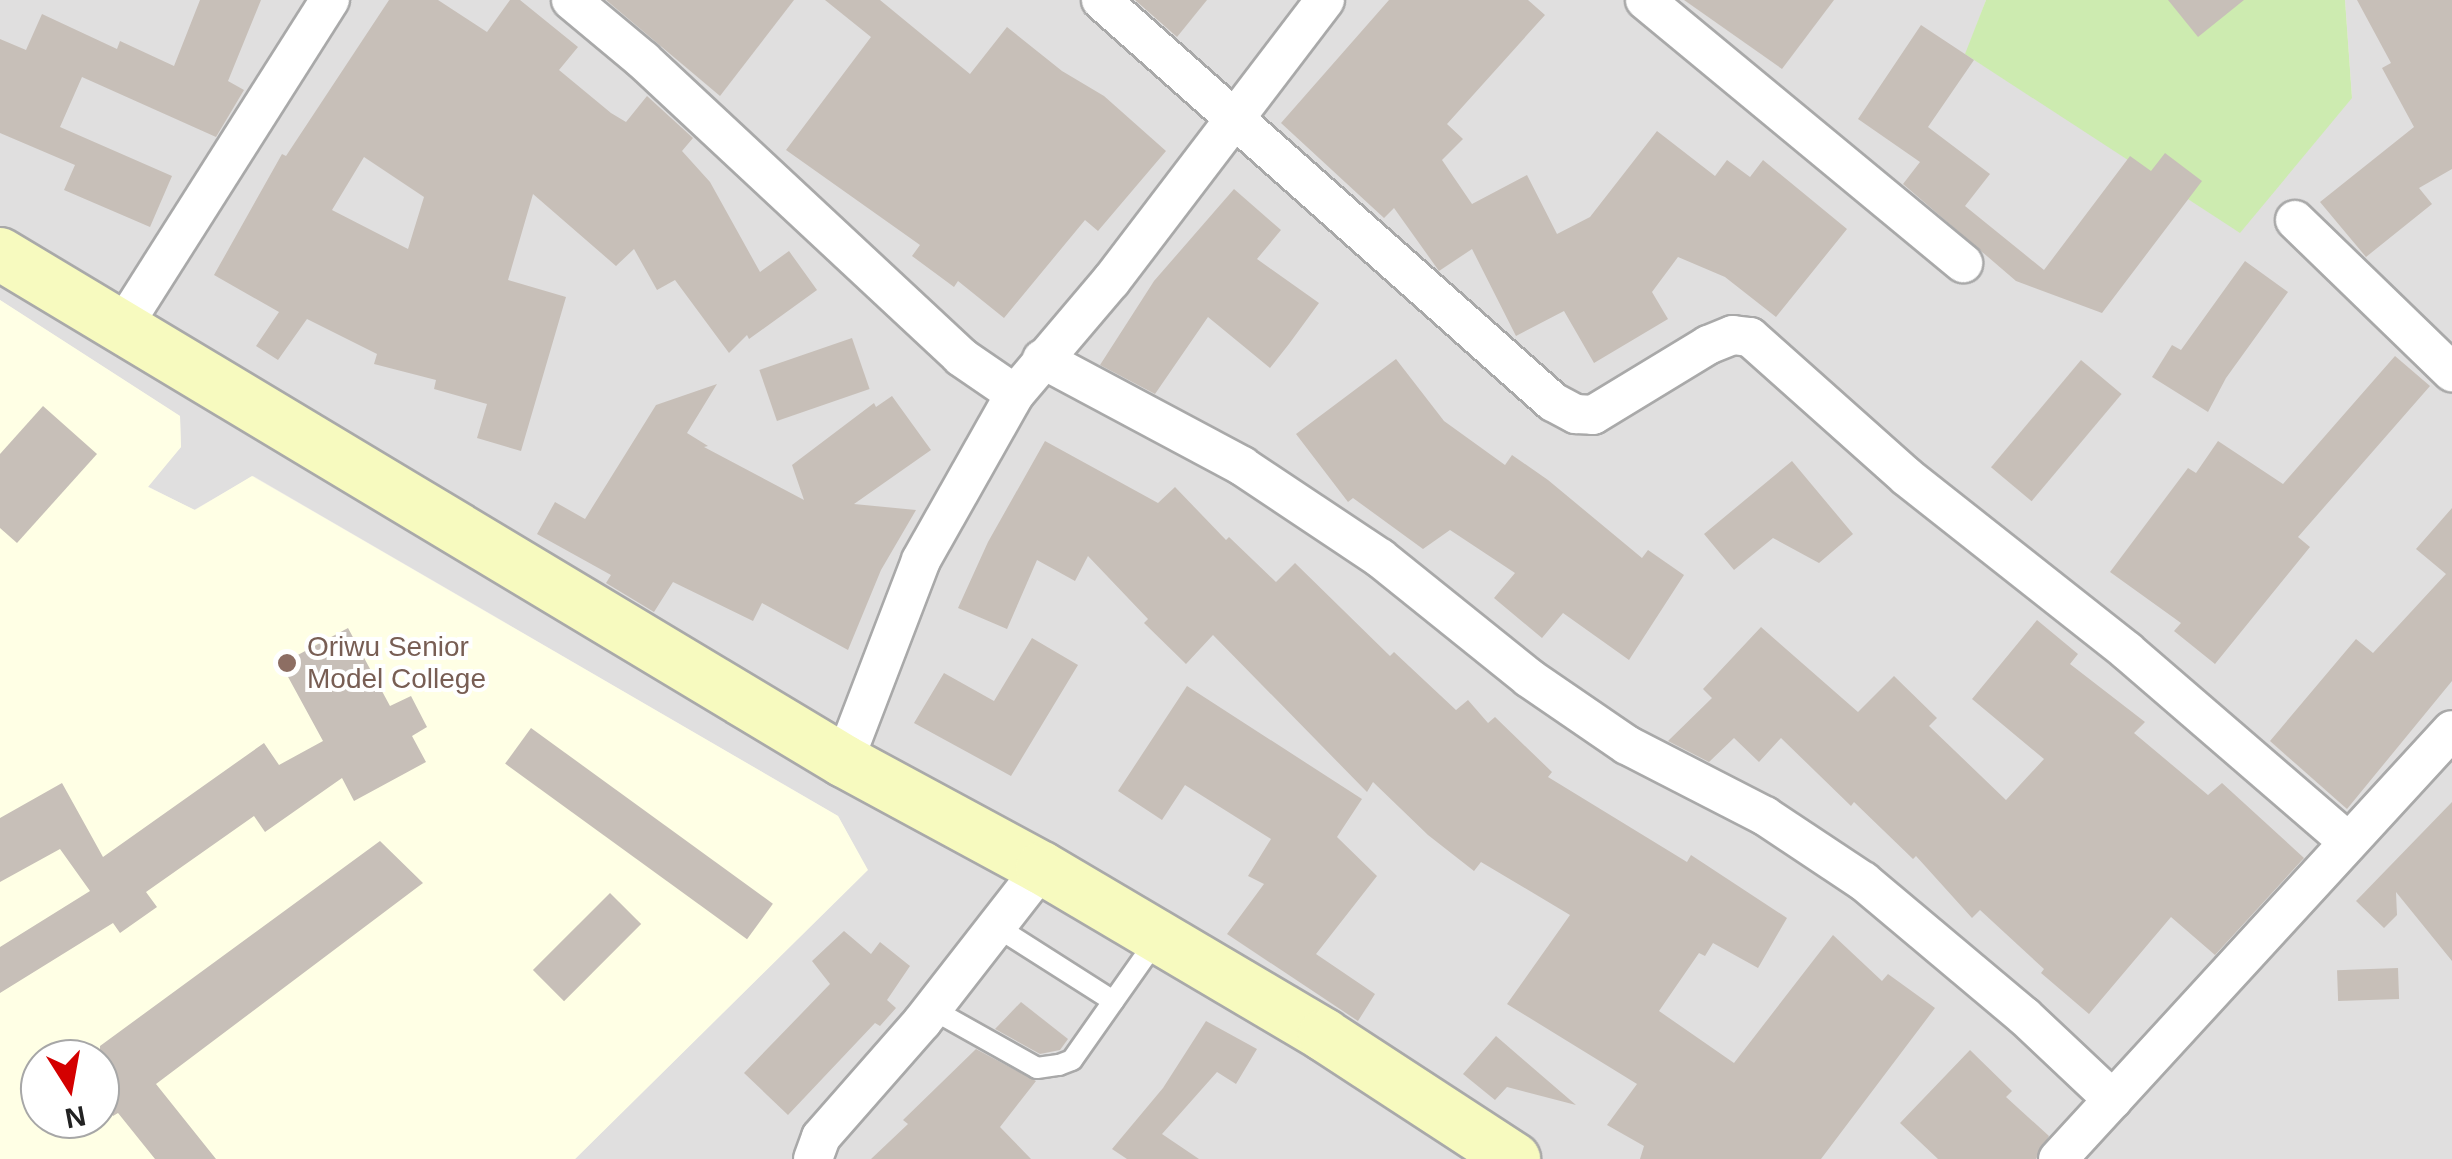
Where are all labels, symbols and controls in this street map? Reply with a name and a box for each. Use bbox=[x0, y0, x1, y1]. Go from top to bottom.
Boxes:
place label: Oriwu Senior Model College bbox=[307, 630, 486, 696]
marker: Oriwu Senior Model College bbox=[276, 652, 298, 674]
north arrow bbox=[20, 1039, 120, 1139]
text: N bbox=[63, 1100, 88, 1134]

